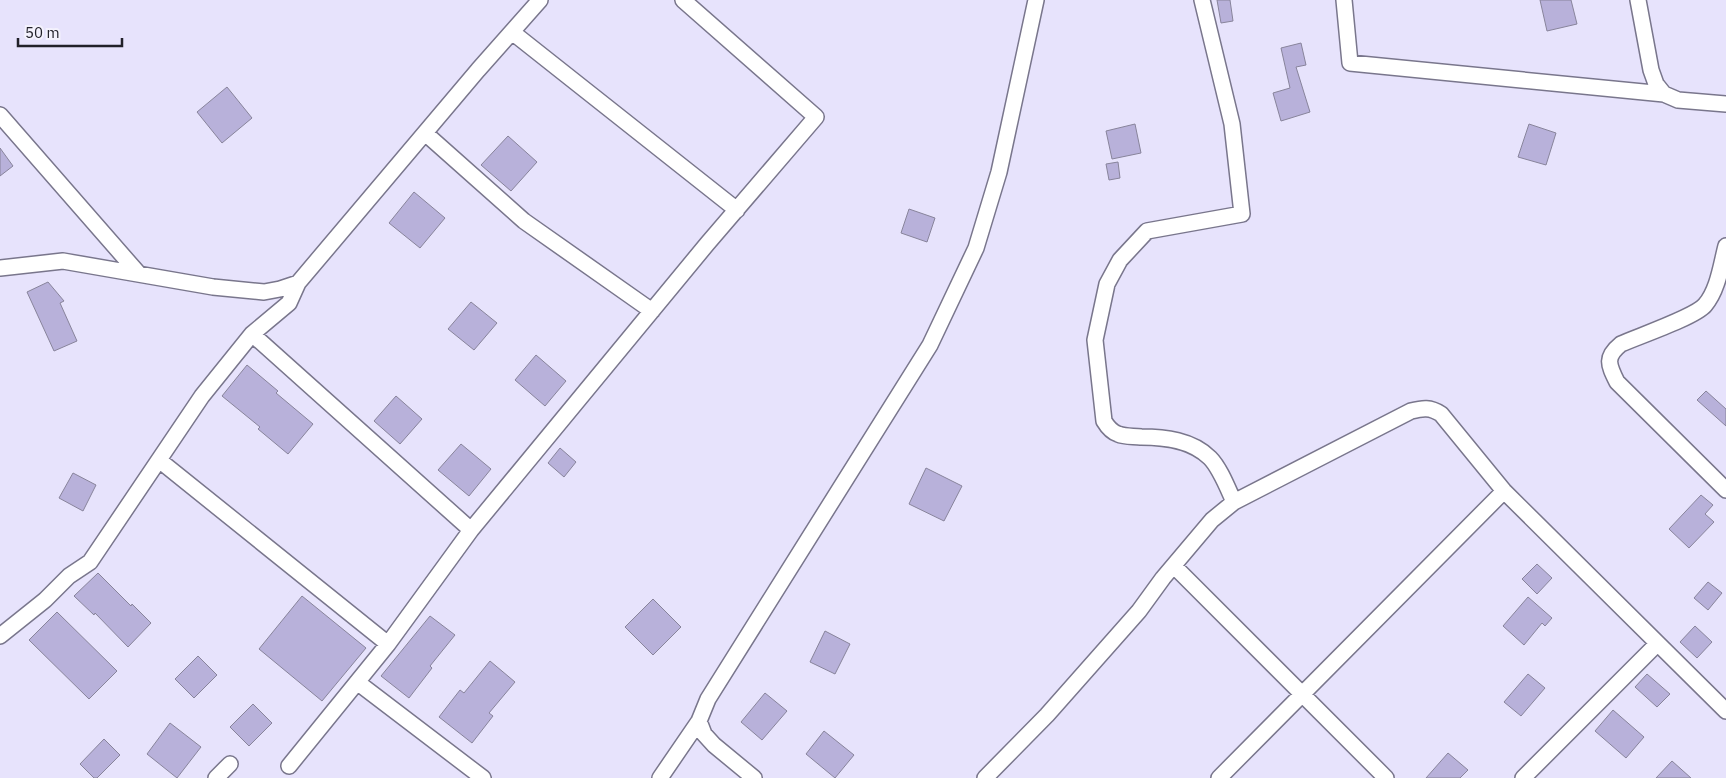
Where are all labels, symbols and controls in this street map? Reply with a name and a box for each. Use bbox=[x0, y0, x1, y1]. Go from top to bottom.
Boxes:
scale bar bbox=[18, 15, 121, 47]
text: 50 m bbox=[25, 23, 60, 42]

